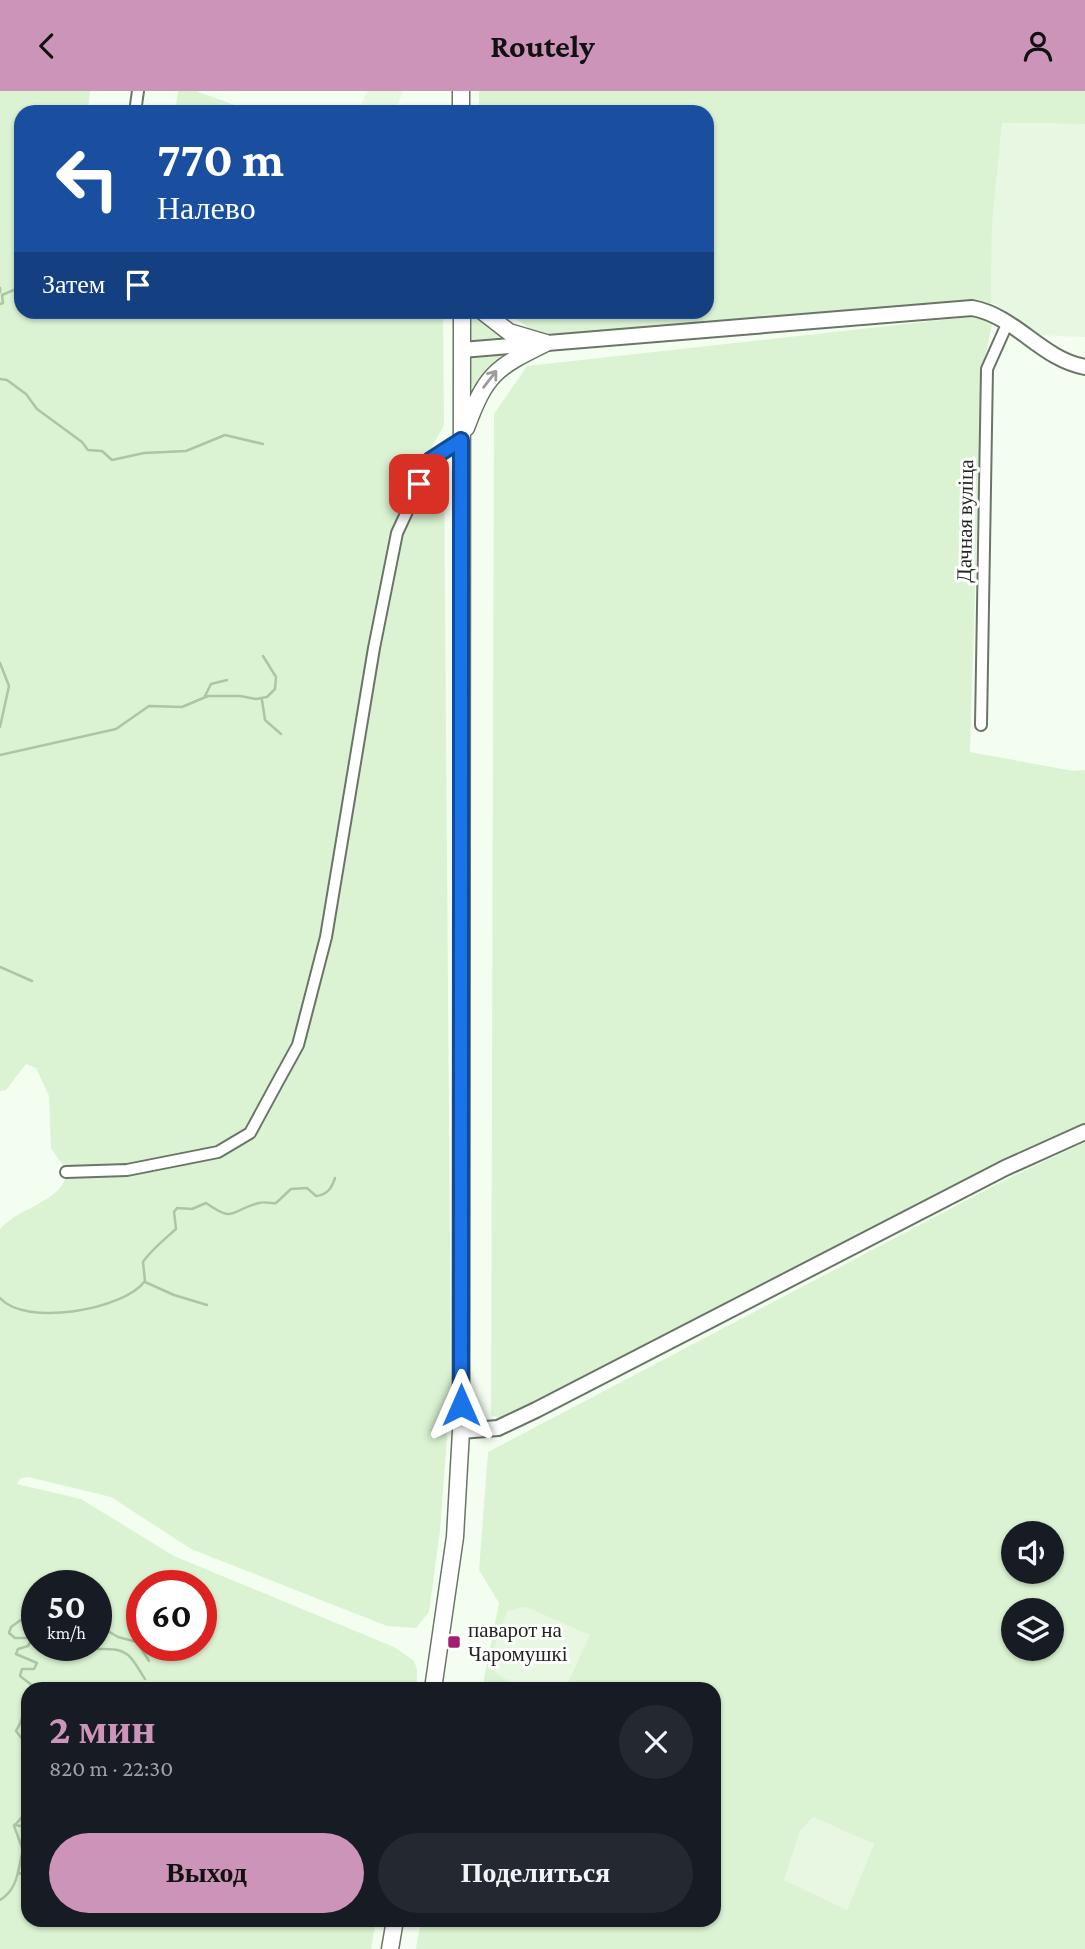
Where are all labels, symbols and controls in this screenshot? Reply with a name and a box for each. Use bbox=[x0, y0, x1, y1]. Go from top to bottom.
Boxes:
icon: back bbox=[28, 27, 66, 65]
icon: person bbox=[1019, 27, 1057, 65]
text: Routely bbox=[490, 28, 595, 64]
text: 770 m bbox=[157, 132, 284, 187]
icon: left bbox=[42, 133, 133, 224]
text: Налево bbox=[157, 190, 256, 226]
icon: arrive bbox=[119, 266, 157, 304]
text: Затем bbox=[42, 270, 105, 299]
one-way arrow bbox=[482, 371, 497, 389]
pin bbox=[389, 454, 449, 514]
street label: Дачная вуліца bbox=[952, 459, 978, 583]
icon: arrive bbox=[400, 465, 438, 503]
position arrow bbox=[424, 1368, 498, 1442]
map controls bbox=[1001, 1521, 1064, 1661]
button: sound bbox=[1001, 1521, 1064, 1584]
speed limit sign: 60 bbox=[126, 1570, 217, 1661]
text: 50 bbox=[47, 1587, 86, 1626]
button: layers bbox=[1001, 1598, 1064, 1661]
place label: паварот на Чаромушкі bbox=[468, 1618, 568, 1666]
text: km/h bbox=[47, 1623, 86, 1643]
marker: паварот на Чаромушкі bbox=[446, 1634, 462, 1650]
text: 2 мин bbox=[49, 1705, 156, 1752]
button: close bbox=[619, 1705, 693, 1779]
text: 820 m · 22:30 bbox=[49, 1755, 173, 1781]
button: Выход bbox=[49, 1833, 364, 1913]
button: Поделиться bbox=[378, 1833, 693, 1913]

